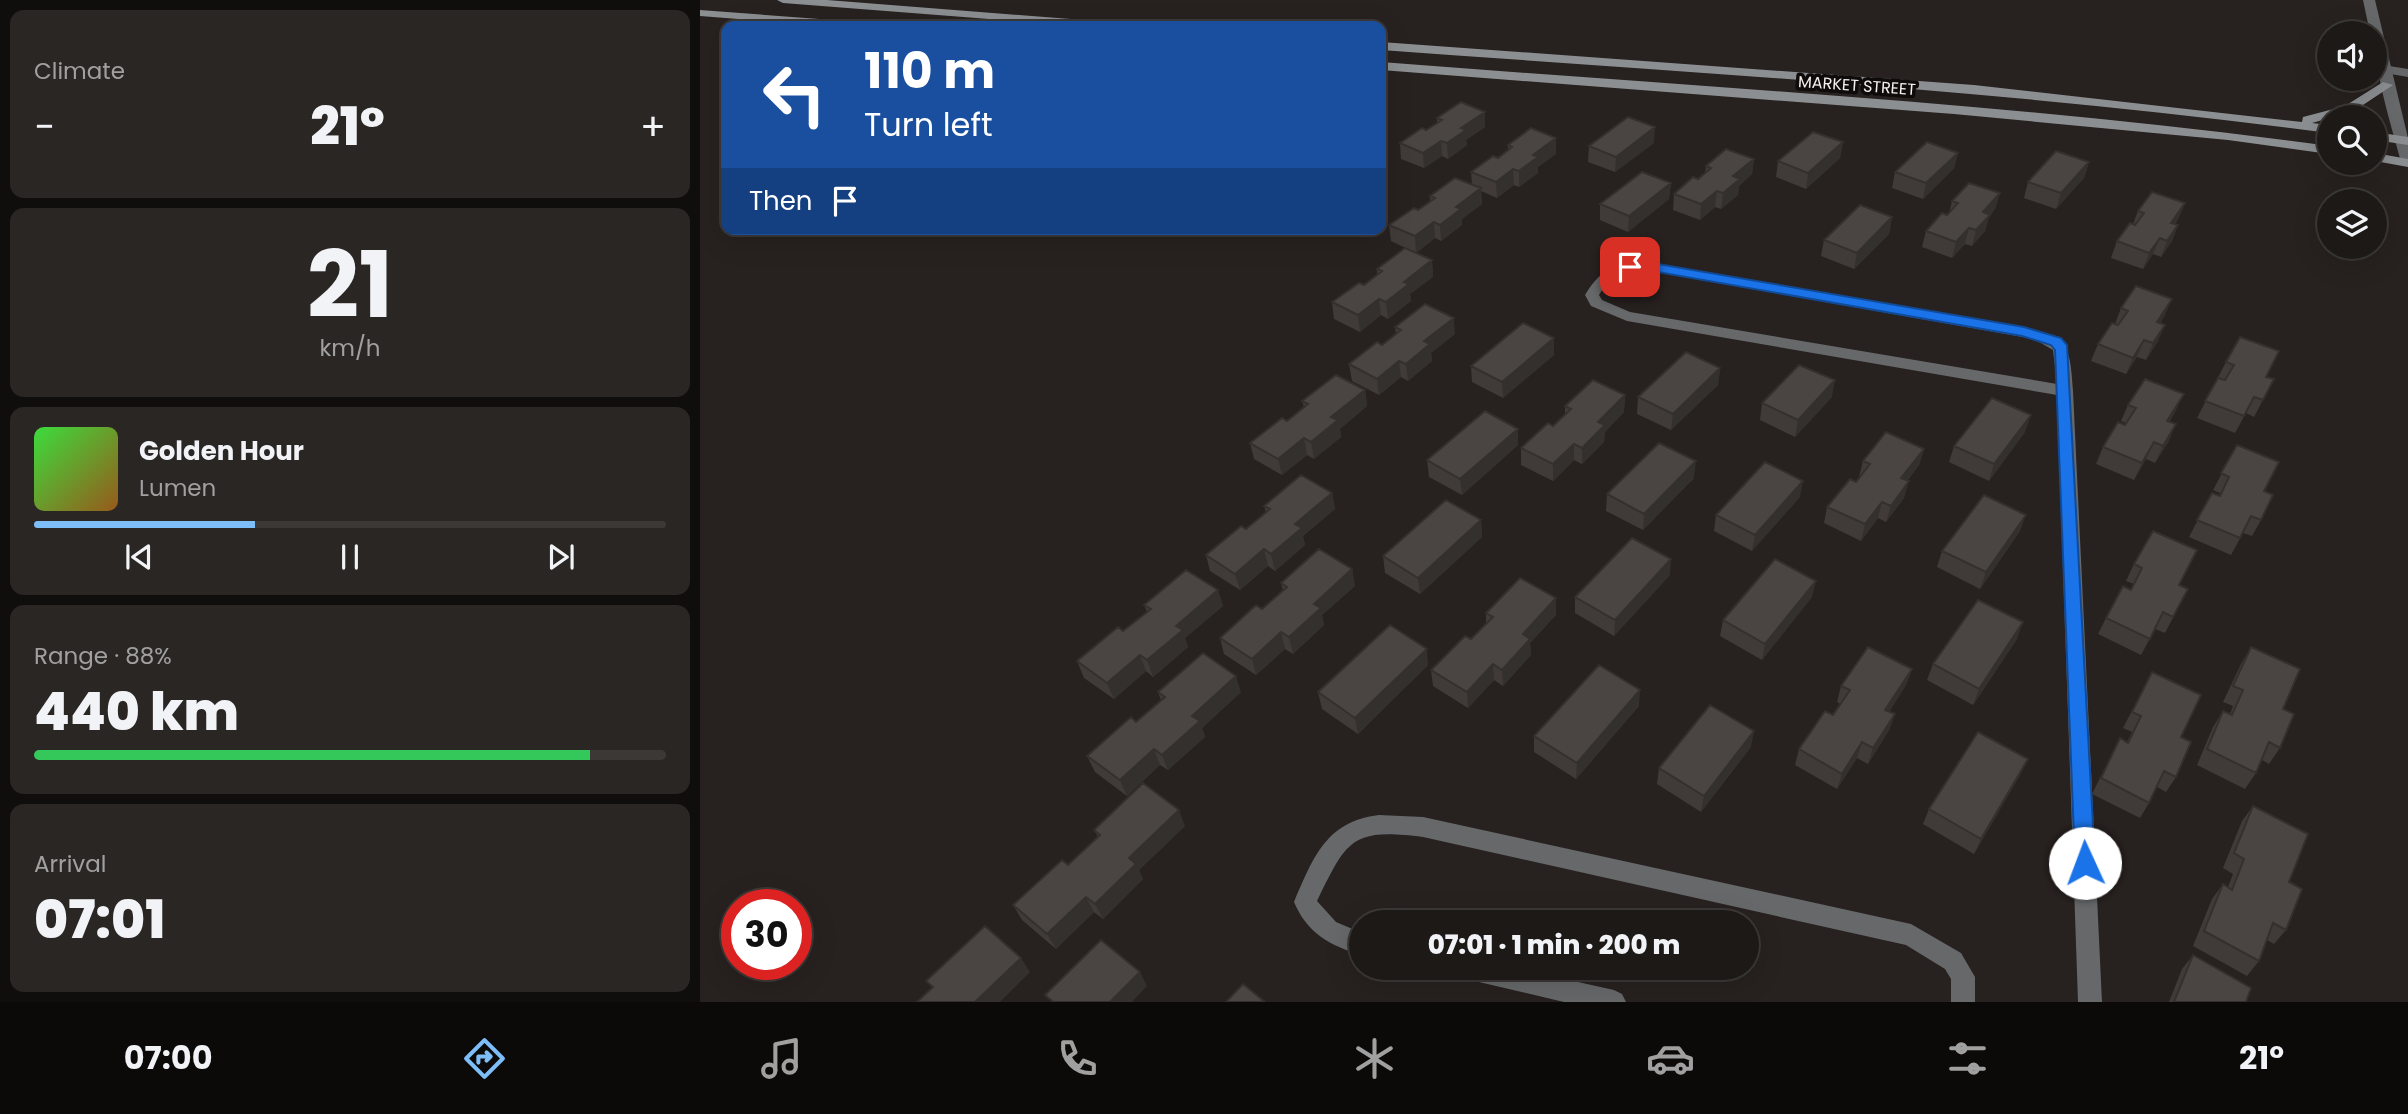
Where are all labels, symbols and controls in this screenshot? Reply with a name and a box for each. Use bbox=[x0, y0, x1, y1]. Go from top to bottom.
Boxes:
map controls bbox=[2317, 21, 2387, 259]
button: sound bbox=[2317, 21, 2387, 91]
text: 110 m bbox=[864, 37, 995, 105]
icon: left bbox=[749, 49, 840, 140]
text: Climate bbox=[34, 55, 125, 87]
street label: MARKET STREET bbox=[1797, 70, 1917, 101]
text: 21° bbox=[310, 90, 385, 163]
text: − bbox=[34, 100, 55, 153]
text: + bbox=[640, 100, 666, 153]
text: Turn left bbox=[864, 102, 993, 147]
button: search bbox=[2317, 105, 2387, 175]
icon: arrive bbox=[826, 182, 864, 220]
text: Then bbox=[749, 183, 812, 219]
button: layers bbox=[2317, 189, 2387, 259]
text: 21 bbox=[307, 221, 393, 349]
pin bbox=[1600, 237, 1660, 297]
icon: arrive bbox=[1611, 248, 1649, 286]
text: km/h bbox=[319, 332, 381, 364]
text: Golden Hour bbox=[139, 433, 304, 469]
text: Lumen bbox=[139, 472, 216, 504]
icon: previous bbox=[120, 538, 158, 576]
icon: pause bbox=[331, 538, 369, 576]
icon: next bbox=[542, 538, 580, 576]
text: Range · 88% bbox=[34, 640, 172, 672]
text: 440 km bbox=[34, 675, 239, 748]
position arrow bbox=[2048, 826, 2122, 900]
text: Arrival bbox=[34, 848, 106, 880]
text: 07:01 bbox=[34, 883, 165, 956]
speed limit sign: 30 bbox=[721, 889, 812, 980]
text: 07:01 · 1 min · 200 m bbox=[1428, 927, 1680, 963]
icon: directions bbox=[460, 1034, 509, 1083]
icon: music bbox=[757, 1034, 806, 1083]
icon: phone bbox=[1053, 1034, 1102, 1083]
icon: climate bbox=[1350, 1034, 1399, 1083]
icon: car bbox=[1646, 1034, 1695, 1083]
icon: filters bbox=[1943, 1034, 1992, 1083]
text: 07:00 bbox=[124, 1035, 213, 1080]
text: 21° bbox=[2239, 1035, 2284, 1080]

